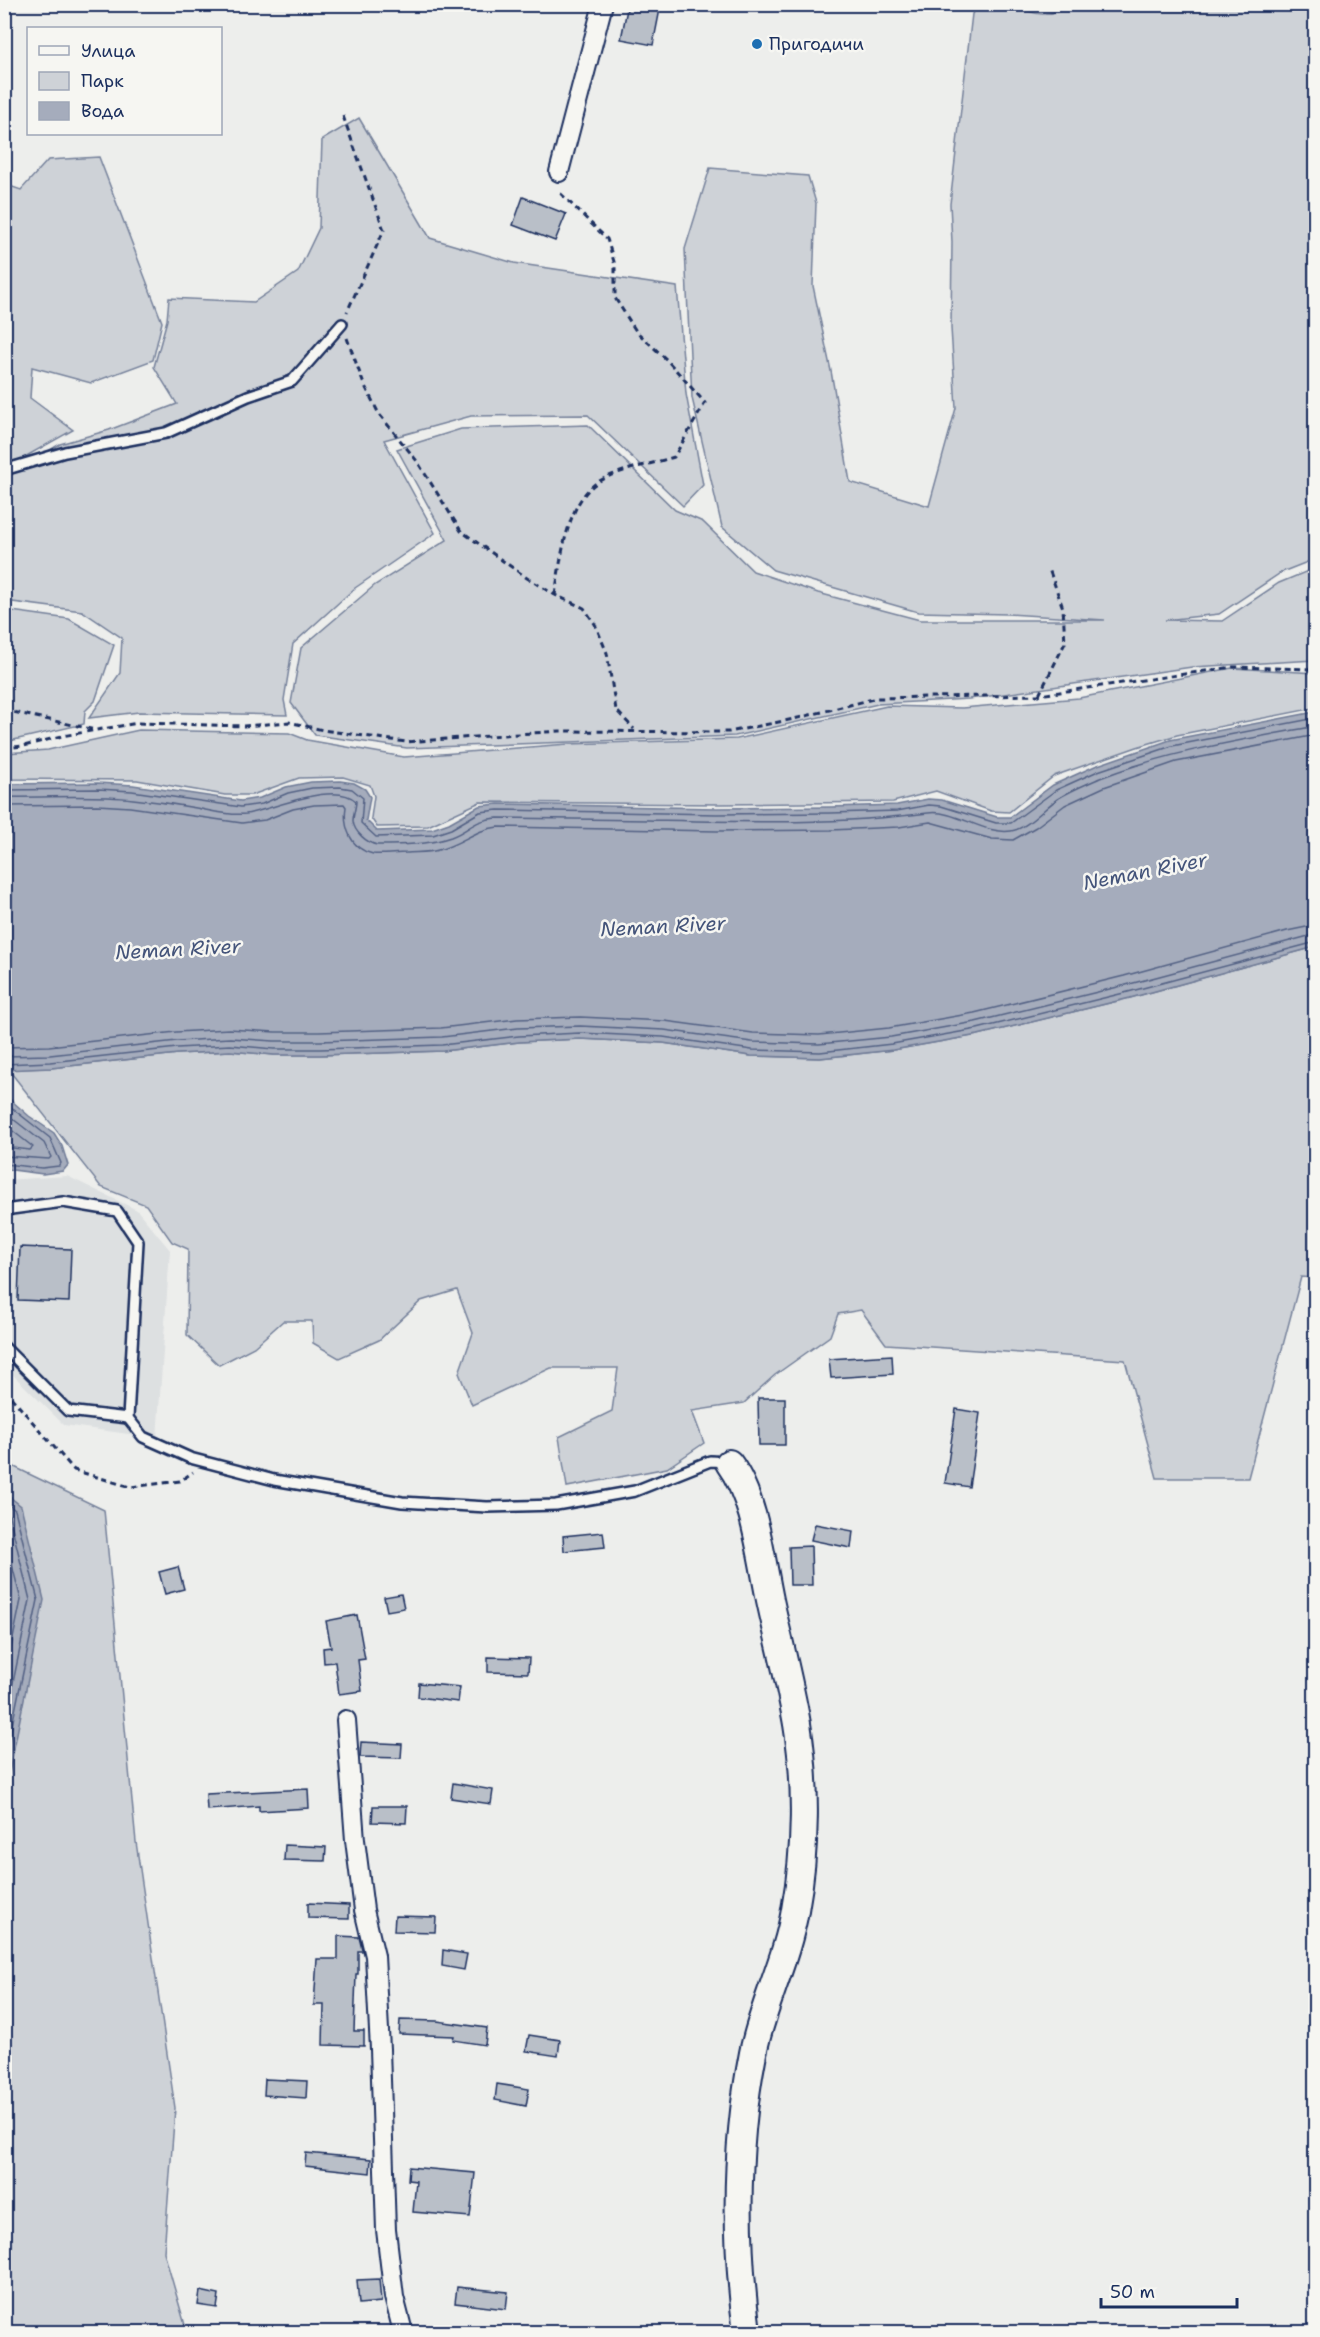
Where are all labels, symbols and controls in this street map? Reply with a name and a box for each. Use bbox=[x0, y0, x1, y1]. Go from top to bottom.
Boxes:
legend bbox=[27, 27, 222, 135]
place label: Пригодичи bbox=[769, 32, 864, 56]
marker: Пригодичи bbox=[750, 37, 764, 51]
text: Улица bbox=[81, 39, 135, 63]
text: Парк bbox=[81, 69, 124, 93]
text: Вода bbox=[81, 99, 124, 123]
water label: Neman River bbox=[1081, 846, 1210, 896]
water label: Neman River bbox=[599, 910, 727, 942]
water label: Neman River bbox=[114, 933, 242, 965]
scale bar bbox=[1101, 2271, 1238, 2309]
text: 50 m bbox=[1110, 2280, 1155, 2304]

